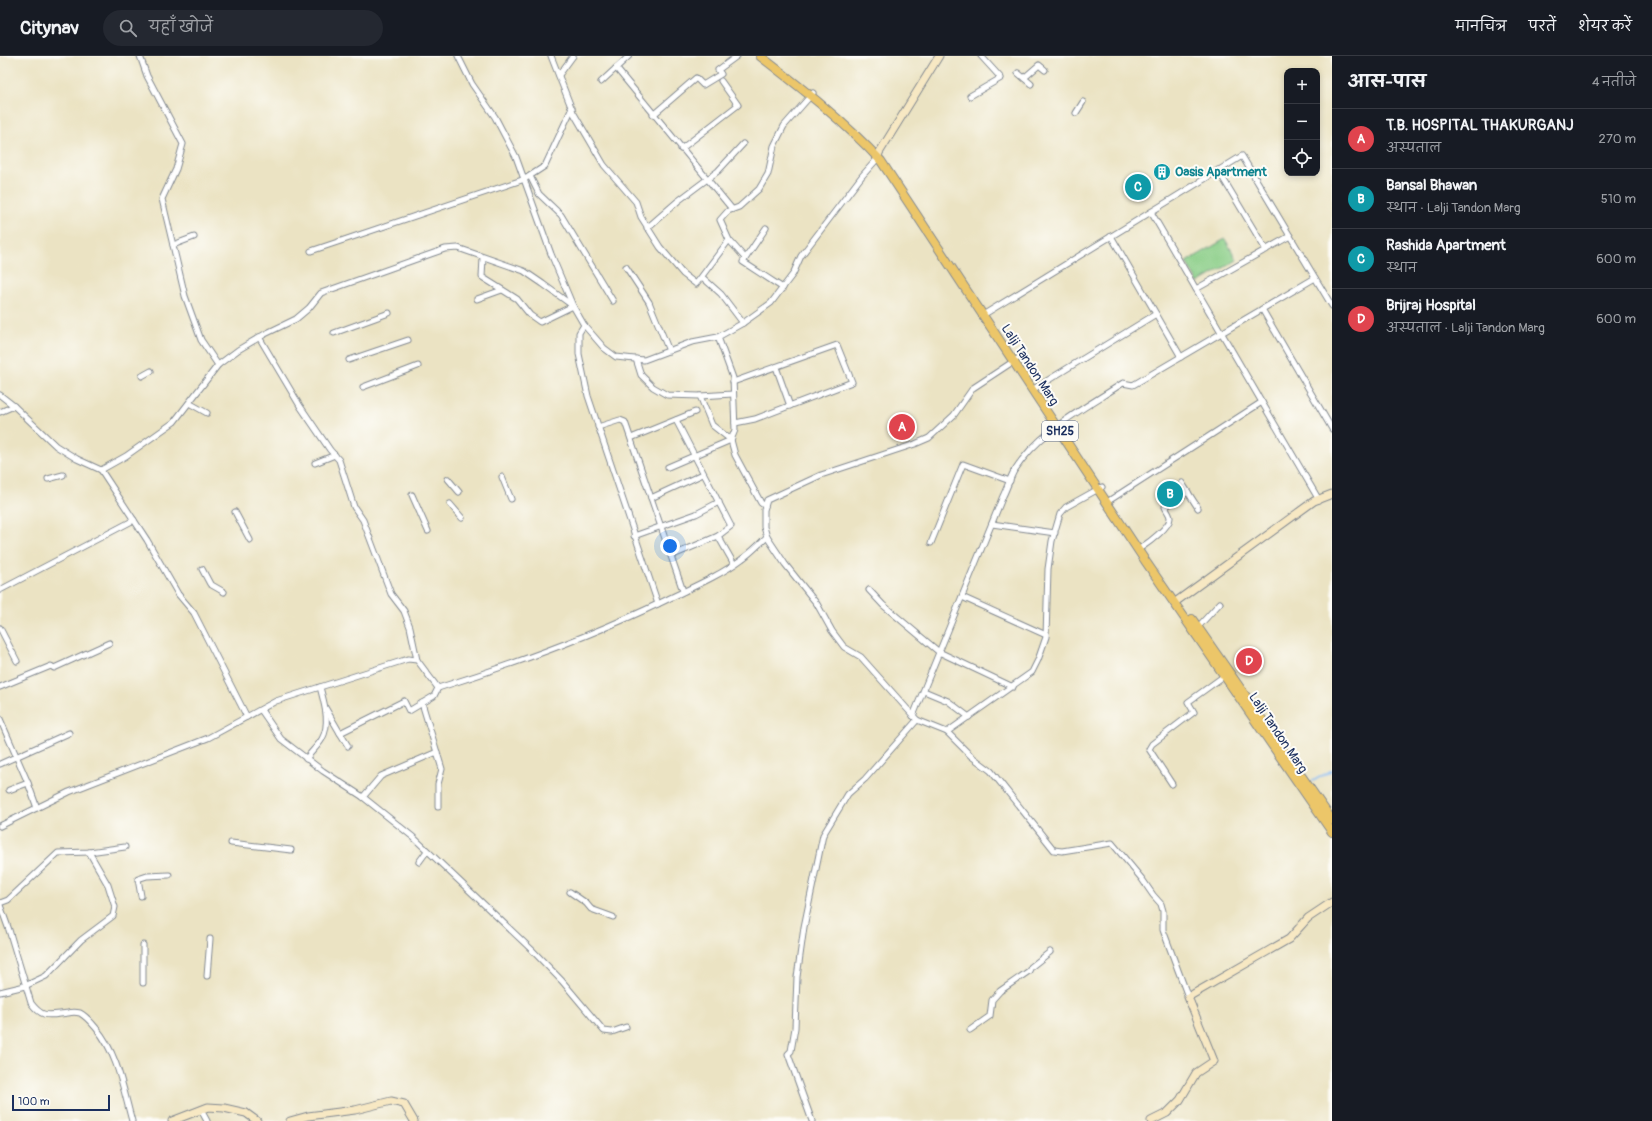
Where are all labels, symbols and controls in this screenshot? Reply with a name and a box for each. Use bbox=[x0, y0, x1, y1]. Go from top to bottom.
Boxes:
search box bbox=[103, 10, 383, 46]
text: Citynav bbox=[20, 16, 79, 40]
icon: search bbox=[117, 17, 139, 39]
text: यहाँ खोजें bbox=[149, 18, 213, 37]
text: मानचित्र bbox=[1455, 18, 1507, 35]
text: परतें bbox=[1529, 18, 1556, 35]
text: शेयर करें bbox=[1578, 18, 1632, 35]
map controls bbox=[1284, 68, 1320, 176]
button: + bbox=[1284, 68, 1320, 104]
text: आस-पास bbox=[1348, 71, 1426, 92]
text: 4 नतीजे bbox=[1592, 74, 1636, 90]
button: − bbox=[1284, 104, 1320, 140]
text: T.B. HOSPITAL THAKURGANJ bbox=[1386, 116, 1573, 135]
text: A bbox=[1357, 131, 1365, 147]
text: 270 m bbox=[1599, 131, 1636, 147]
button: locate bbox=[1284, 140, 1320, 176]
text: अस्पताल bbox=[1386, 140, 1441, 156]
building icon: Oasis Apartment bbox=[1152, 162, 1172, 182]
place label: Oasis Apartment bbox=[1175, 164, 1267, 180]
pin: C bbox=[1125, 172, 1151, 202]
text: Bansal Bhawan bbox=[1386, 176, 1477, 195]
text: B bbox=[1357, 191, 1365, 207]
text: 510 m bbox=[1601, 191, 1636, 207]
text: स्थान · Lalji Tandon Marg bbox=[1386, 200, 1520, 216]
text: Rashida Apartment bbox=[1386, 236, 1506, 255]
text: C bbox=[1357, 251, 1365, 267]
text: 600 m bbox=[1596, 251, 1636, 267]
text: स्थान bbox=[1386, 260, 1417, 276]
text: Brijraj Hospital bbox=[1386, 296, 1476, 315]
text: D bbox=[1357, 311, 1365, 327]
text: 600 m bbox=[1596, 311, 1636, 327]
text: अस्पताल · Lalji Tandon Marg bbox=[1386, 320, 1545, 336]
street label: Lalji Tandon Marg bbox=[998, 321, 1062, 409]
pin: A bbox=[889, 412, 915, 442]
road number: SH25 bbox=[1042, 421, 1078, 441]
pin: B bbox=[1157, 479, 1183, 509]
your location bbox=[660, 536, 680, 556]
pin: D bbox=[1236, 646, 1262, 676]
street label: Lalji Tandon Marg bbox=[1245, 690, 1311, 777]
scale bar bbox=[12, 1093, 110, 1112]
text: 100 m bbox=[18, 1095, 49, 1108]

